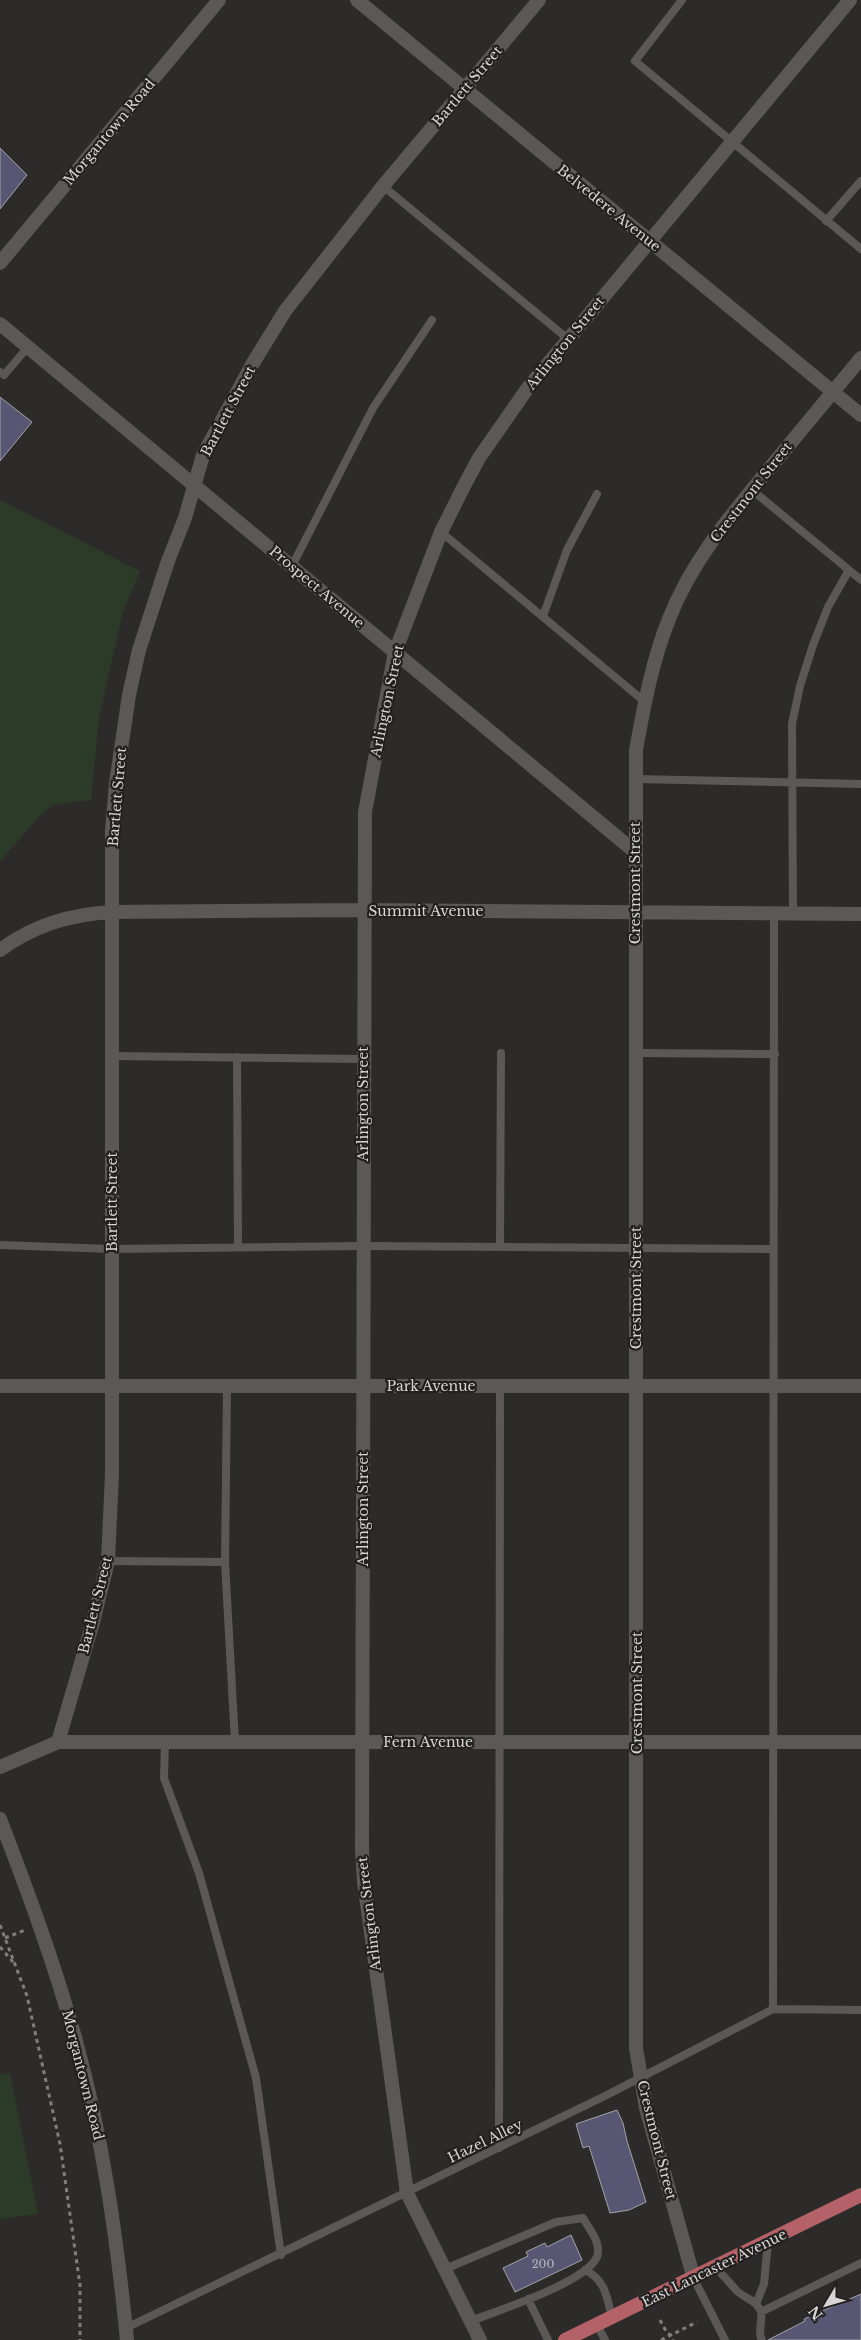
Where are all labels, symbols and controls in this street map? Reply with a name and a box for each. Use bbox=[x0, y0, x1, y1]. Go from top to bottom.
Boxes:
street label: Bartlett Street bbox=[428, 41, 506, 130]
street label: Morgantown Road bbox=[59, 75, 159, 189]
street label: Belvedere Avenue bbox=[553, 161, 665, 255]
street label: Arlington Street bbox=[521, 292, 609, 394]
street label: Bartlett Street bbox=[197, 362, 260, 459]
street label: Crestmont Street bbox=[706, 438, 796, 546]
street label: Prospect Avenue bbox=[266, 542, 368, 632]
street label: Arlington Street bbox=[366, 642, 408, 760]
street label: Bartlett Street bbox=[104, 746, 130, 847]
street label: Crestmont Street bbox=[626, 821, 644, 944]
street label: Summit Avenue bbox=[368, 902, 484, 920]
street label: Arlington Street bbox=[354, 1046, 372, 1163]
street label: Bartlett Street bbox=[103, 1151, 121, 1252]
street label: Crestmont Street bbox=[627, 1226, 645, 1349]
street label: Park Avenue bbox=[386, 1377, 476, 1395]
street label: Arlington Street bbox=[354, 1451, 372, 1568]
street label: Bartlett Street bbox=[74, 1554, 116, 1656]
street label: Crestmont Street bbox=[628, 1631, 646, 1754]
street label: Fern Avenue bbox=[383, 1733, 473, 1751]
street label: Arlington Street bbox=[353, 1855, 385, 1973]
street label: Morgantown Road bbox=[58, 2008, 108, 2142]
street label: Crestmont Street bbox=[633, 2078, 681, 2202]
street label: Hazel Alley bbox=[445, 2115, 525, 2167]
street label: East Lancaster Avenue bbox=[639, 2225, 789, 2311]
house number: 200 bbox=[532, 2257, 554, 2271]
north arrow bbox=[801, 2280, 851, 2330]
text: N bbox=[805, 2302, 827, 2324]

